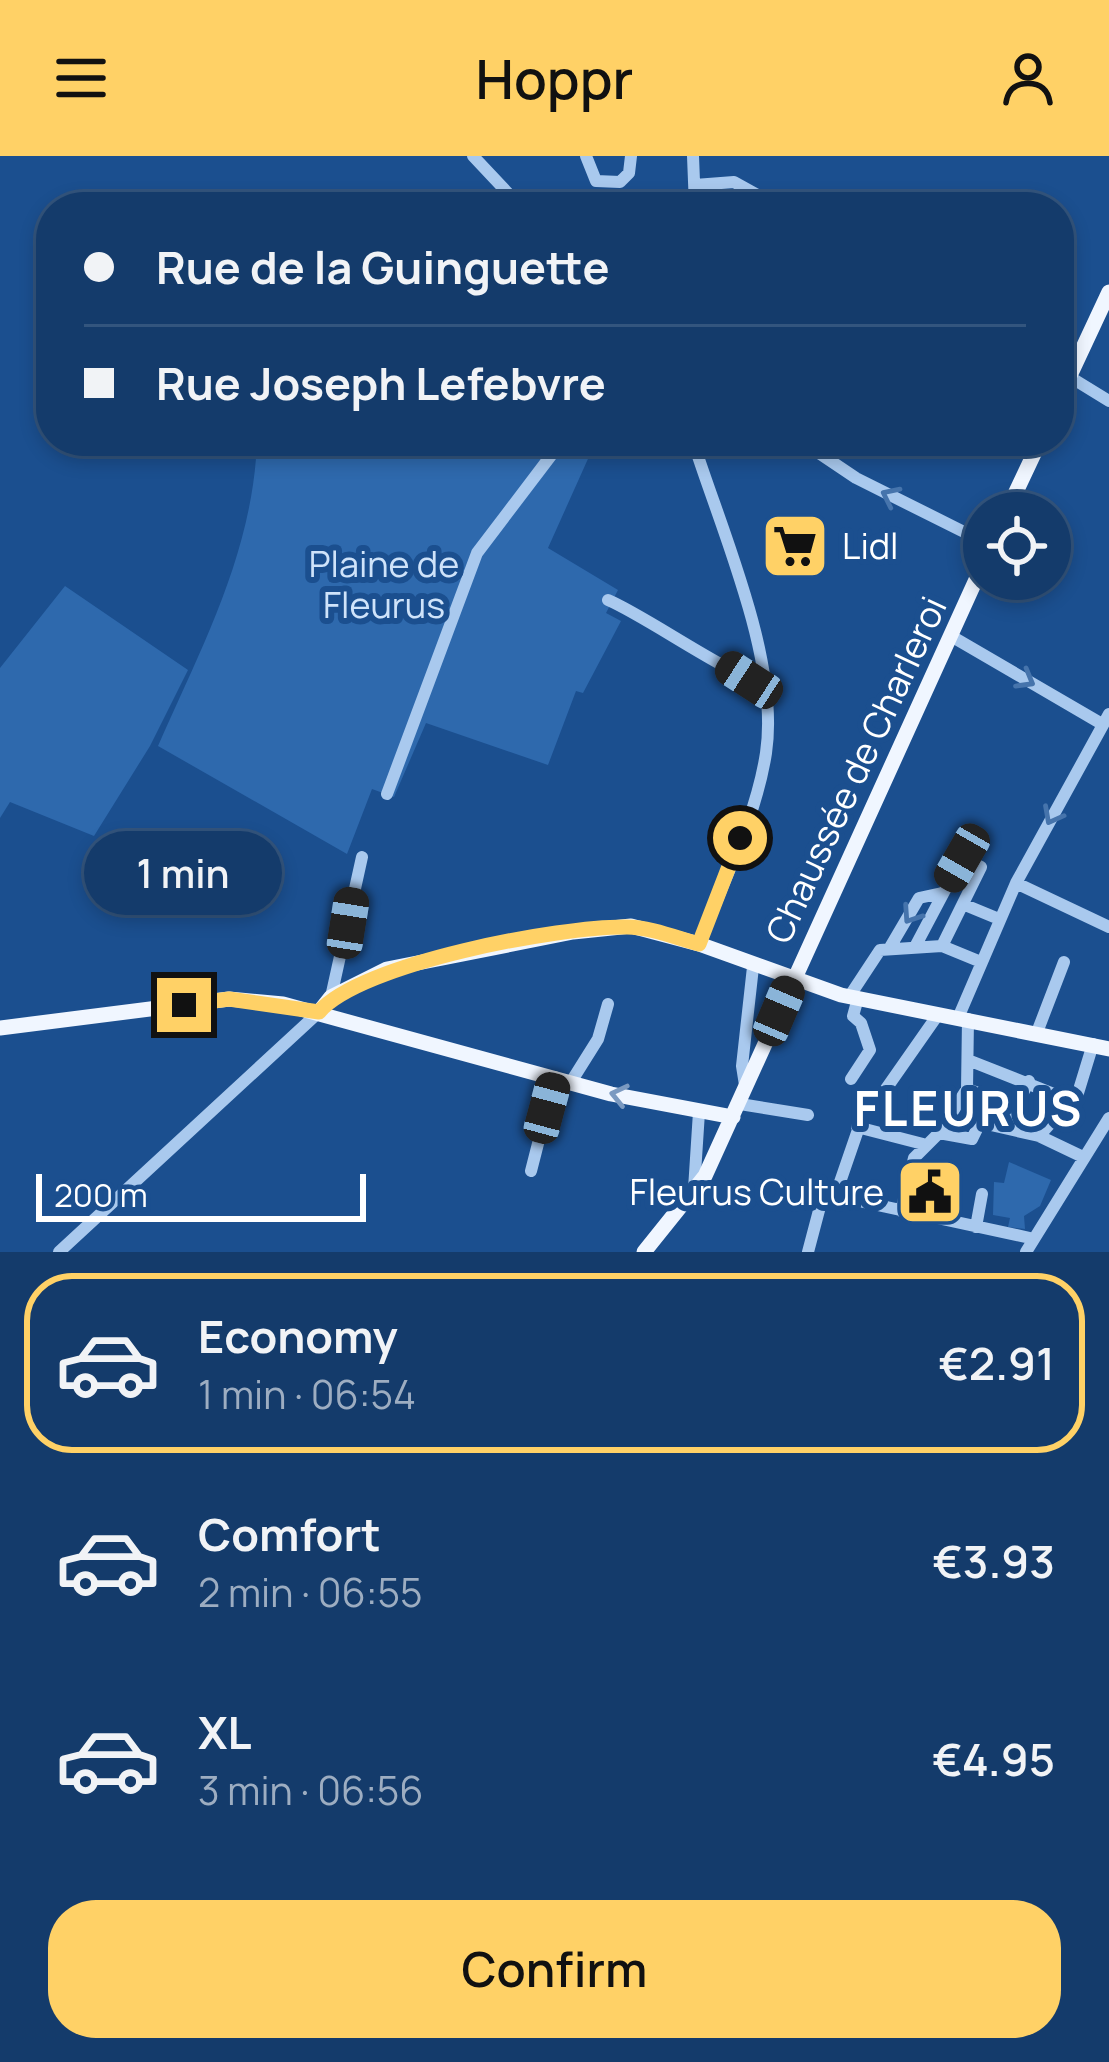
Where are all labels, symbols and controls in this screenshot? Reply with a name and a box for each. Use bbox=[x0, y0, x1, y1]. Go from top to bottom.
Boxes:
text: Hoppr bbox=[476, 41, 633, 115]
icon: menu bbox=[48, 45, 114, 111]
icon: person bbox=[995, 45, 1061, 111]
text: Rue de la Guinguette bbox=[156, 236, 610, 298]
text: Rue Joseph Lefebvre bbox=[156, 352, 606, 414]
one-way arrow bbox=[881, 486, 902, 510]
map controls bbox=[963, 492, 1071, 600]
button: locate bbox=[963, 492, 1071, 600]
supermarket icon: Lidl bbox=[760, 511, 830, 581]
place label: Lidl bbox=[842, 521, 899, 570]
park label: Plaine de Fleurus bbox=[309, 539, 459, 629]
street label: Chaussée de Charleroi bbox=[754, 589, 957, 951]
car bbox=[709, 645, 789, 715]
one-way arrow bbox=[1013, 665, 1035, 688]
one-way arrow bbox=[1043, 803, 1066, 824]
route start bbox=[713, 811, 767, 865]
car bbox=[928, 818, 996, 898]
callout: 1 min bbox=[85, 831, 283, 915]
text: 1 min bbox=[137, 846, 229, 900]
car bbox=[325, 885, 371, 961]
one-way arrow bbox=[903, 902, 925, 924]
car bbox=[748, 971, 810, 1051]
route end bbox=[157, 978, 211, 1032]
car bbox=[520, 1069, 574, 1147]
district label: FLEURUS bbox=[854, 1075, 1084, 1140]
one-way arrow bbox=[609, 1084, 629, 1109]
public building icon: Fleurus Culture bbox=[895, 1157, 965, 1227]
place label: Fleurus Culture bbox=[630, 1167, 884, 1216]
scale bar bbox=[36, 1168, 366, 1221]
text: 200 m bbox=[54, 1172, 148, 1217]
text: Economy bbox=[198, 1305, 398, 1367]
icon: car bbox=[54, 1309, 162, 1417]
text: €2.91 bbox=[939, 1332, 1055, 1394]
text: 1 min · 06:54 bbox=[198, 1367, 416, 1421]
text: Comfort bbox=[198, 1503, 381, 1565]
icon: car bbox=[54, 1507, 162, 1615]
text: €3.93 bbox=[932, 1530, 1055, 1592]
text: 2 min · 06:55 bbox=[198, 1565, 423, 1619]
text: XL bbox=[198, 1701, 252, 1763]
icon: car bbox=[54, 1705, 162, 1813]
text: €4.95 bbox=[932, 1728, 1055, 1790]
text: 3 min · 06:56 bbox=[198, 1763, 424, 1817]
button: Confirm bbox=[48, 1900, 1061, 2038]

